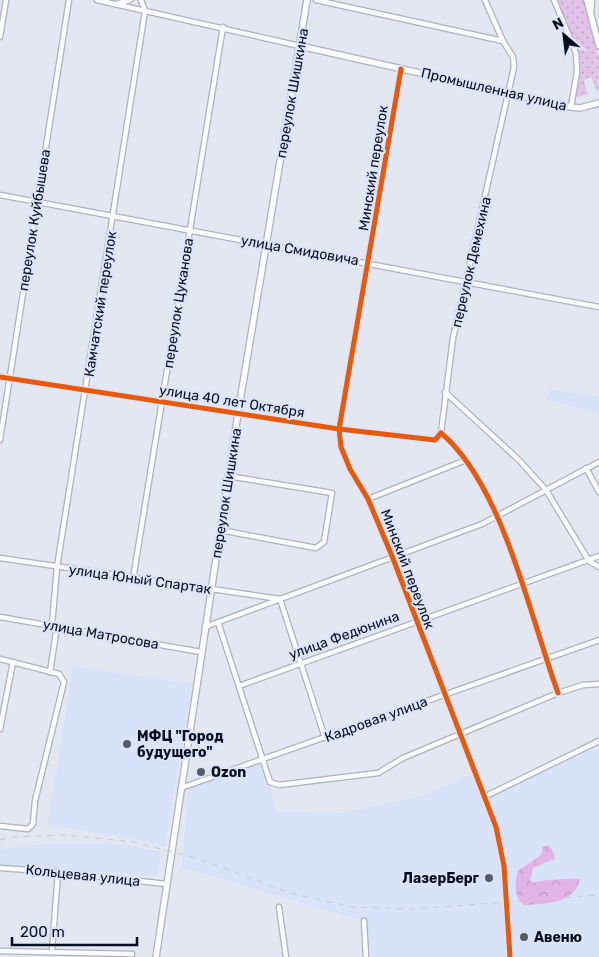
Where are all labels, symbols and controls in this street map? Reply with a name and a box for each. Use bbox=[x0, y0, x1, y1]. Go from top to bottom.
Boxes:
north arrow bbox=[539, 10, 589, 60]
text: N bbox=[550, 14, 567, 34]
street label: переулок Шишкина bbox=[273, 27, 312, 159]
street label: Промышленная улица bbox=[419, 64, 568, 115]
street label: Минский переулок bbox=[355, 104, 392, 232]
street label: переулок Куйбышева bbox=[15, 148, 54, 292]
street label: переулок Демехина bbox=[448, 195, 495, 329]
street label: Камчатский переулок bbox=[81, 229, 121, 378]
street label: улица Смидовича bbox=[240, 232, 360, 269]
street label: переулок Цуканова bbox=[160, 237, 197, 369]
street label: улица 40 лет Октября bbox=[158, 382, 306, 421]
street label: переулок Шишкина bbox=[208, 427, 245, 559]
street label: Минский переулок bbox=[377, 507, 438, 632]
street label: улица Юный Спартак bbox=[68, 561, 213, 598]
street label: улица Федюнина bbox=[287, 608, 402, 663]
street label: улица Матросова bbox=[42, 616, 160, 653]
street label: Кадровая улица bbox=[322, 693, 430, 746]
place label: МФЦ "Город будущего" bbox=[137, 728, 223, 761]
marker: МФЦ "Город будущего" bbox=[121, 738, 133, 750]
place label: Ozon bbox=[211, 764, 246, 781]
marker: Ozon bbox=[195, 766, 207, 778]
street label: Кольцевая улица bbox=[25, 861, 141, 890]
place label: ЛазерБерг bbox=[402, 870, 480, 887]
marker: ЛазерБерг bbox=[483, 872, 495, 884]
scale bar bbox=[12, 914, 138, 946]
text: 200 m bbox=[20, 923, 65, 941]
place label: Авеню bbox=[534, 929, 582, 946]
marker: Авеню bbox=[518, 931, 530, 943]

